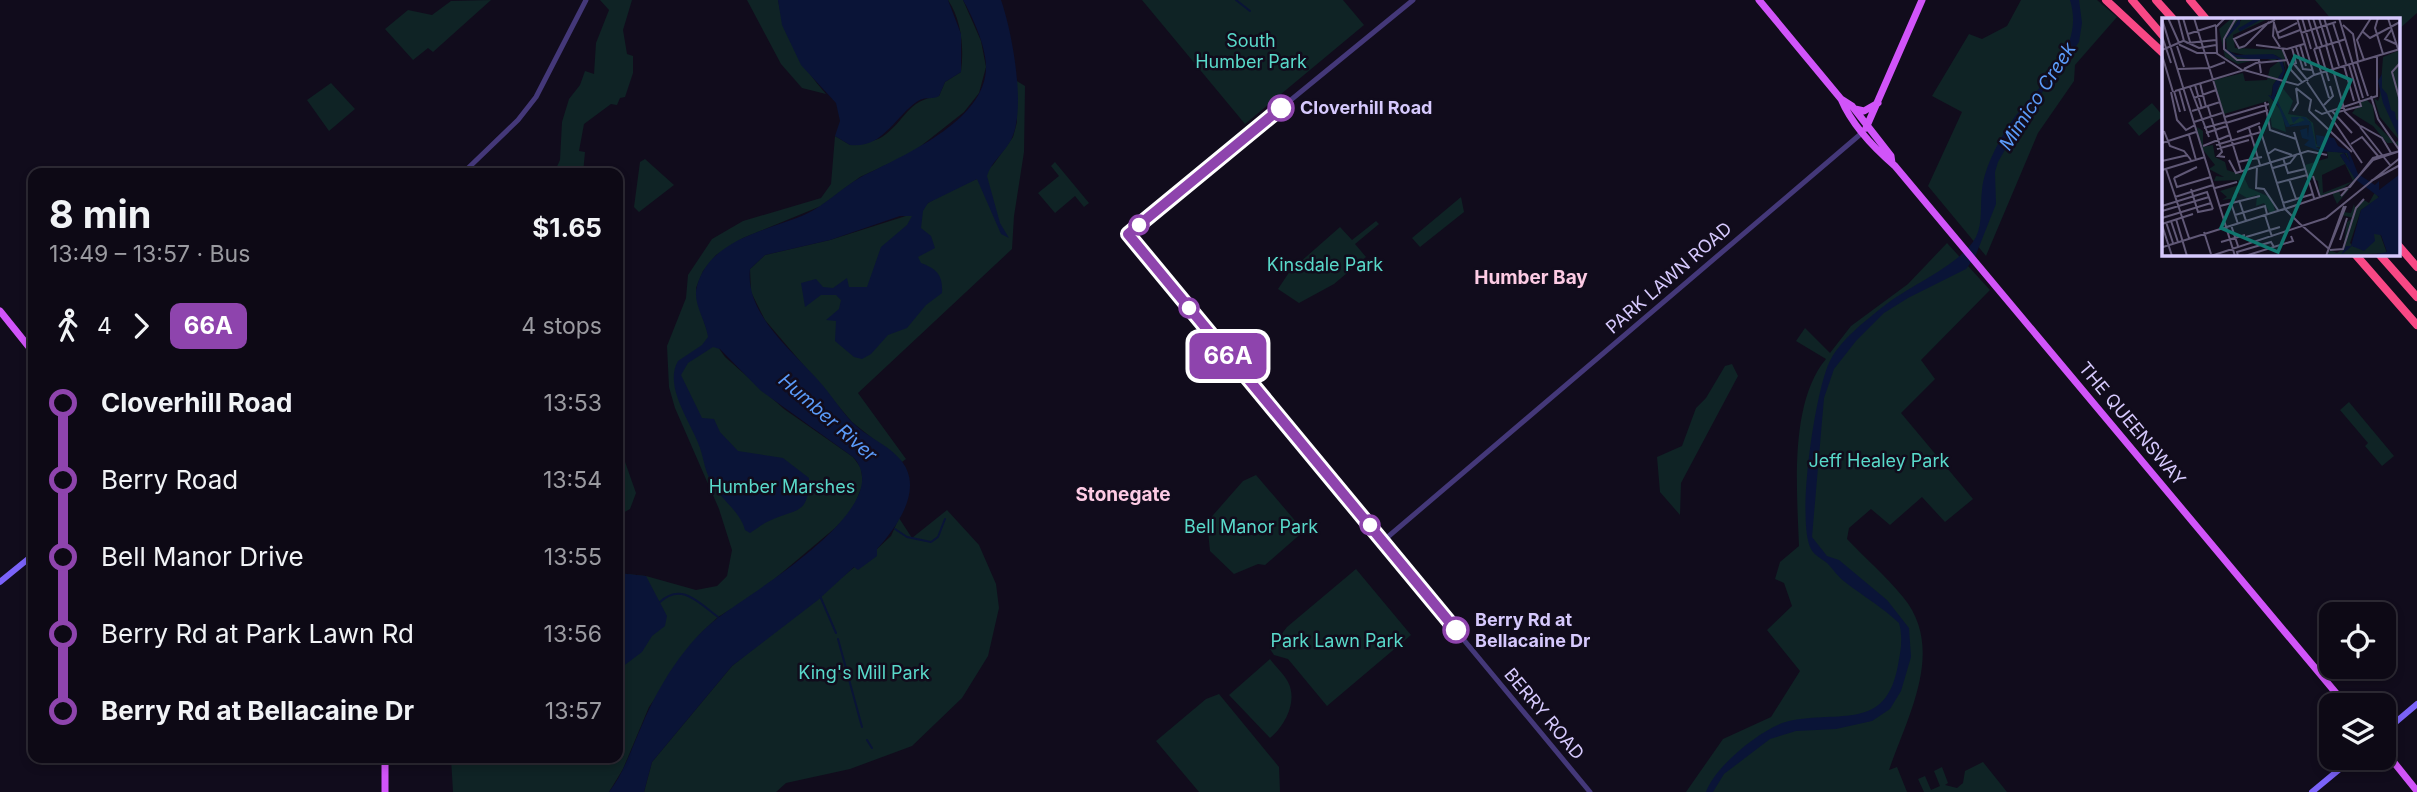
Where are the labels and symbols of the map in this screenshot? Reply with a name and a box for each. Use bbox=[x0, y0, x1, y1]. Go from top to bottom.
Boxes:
inset map bbox=[2162, 18, 2400, 256]
park label: South Humber Park bbox=[1195, 30, 1307, 72]
water label: Mimico Creek bbox=[1994, 38, 2081, 154]
marker: Cloverhill Road bbox=[1268, 95, 1294, 121]
place label: Cloverhill Road bbox=[1300, 97, 1432, 118]
unlabelled marker bbox=[1129, 215, 1149, 235]
street label: PARK LAWN ROAD bbox=[1602, 217, 1736, 338]
park label: Kinsdale Park bbox=[1267, 254, 1383, 275]
district label: Humber Bay bbox=[1474, 266, 1588, 289]
unlabelled marker bbox=[1179, 298, 1199, 318]
line badge: 66A bbox=[1188, 333, 1268, 379]
street label: THE QUEENSWAY bbox=[2075, 358, 2190, 490]
water label: Humber River bbox=[774, 369, 882, 467]
park label: Jeff Healey Park bbox=[1809, 450, 1950, 471]
park label: Humber Marshes bbox=[709, 476, 855, 497]
district label: Stonegate bbox=[1075, 483, 1171, 506]
unlabelled marker bbox=[1360, 515, 1380, 535]
park label: Bell Manor Park bbox=[1184, 516, 1318, 537]
place label: Berry Rd at Bellacaine Dr bbox=[1475, 609, 1590, 651]
marker: Berry Rd at Bellacaine Dr bbox=[1443, 617, 1469, 643]
park label: Park Lawn Park bbox=[1271, 630, 1404, 651]
park label: King's Mill Park bbox=[798, 662, 930, 683]
street label: BERRY ROAD bbox=[1500, 664, 1589, 764]

